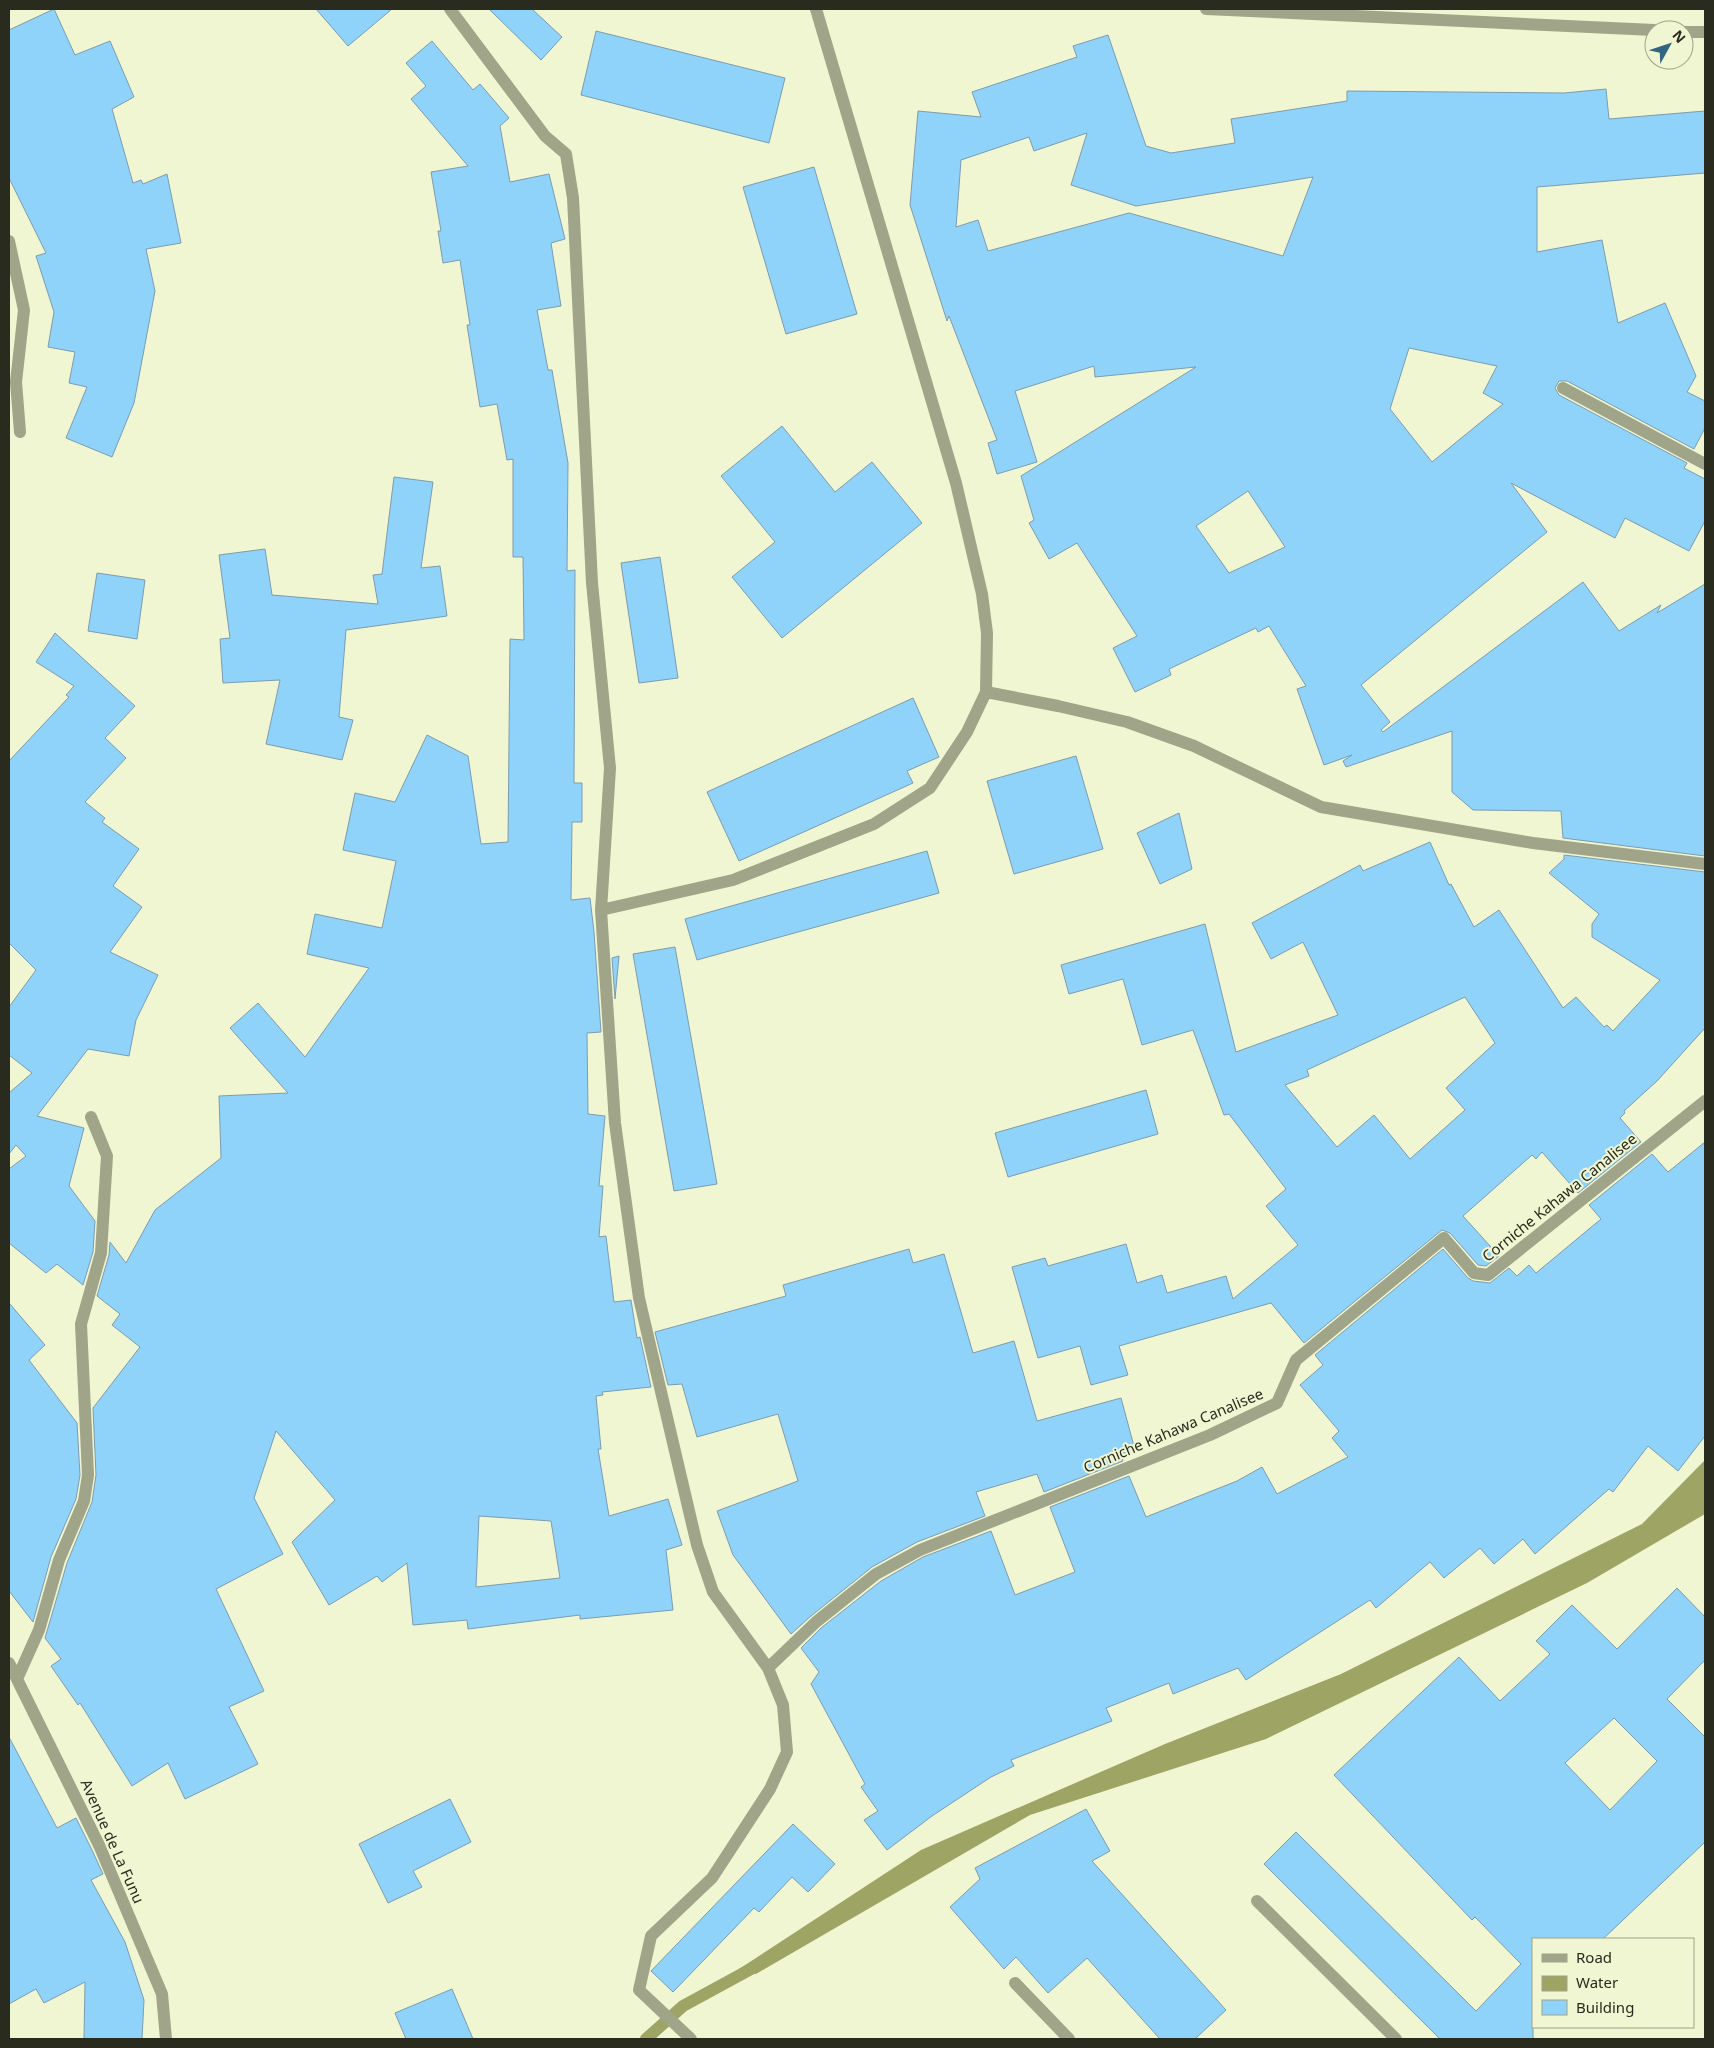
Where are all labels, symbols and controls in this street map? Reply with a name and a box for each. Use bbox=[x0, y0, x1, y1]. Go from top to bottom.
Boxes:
north arrow bbox=[1644, 20, 1694, 70]
text: N bbox=[1668, 26, 1690, 47]
street label: Corniche Kahawa Canalisee bbox=[1477, 1128, 1641, 1266]
street label: Corniche Kahawa Canalisee bbox=[1080, 1383, 1266, 1477]
street label: Avenue de La Funu bbox=[77, 1776, 149, 1906]
legend bbox=[1532, 1938, 1694, 2028]
text: Road bbox=[1576, 1947, 1612, 1967]
text: Water bbox=[1576, 1972, 1618, 1992]
text: Building bbox=[1576, 1997, 1634, 2017]

